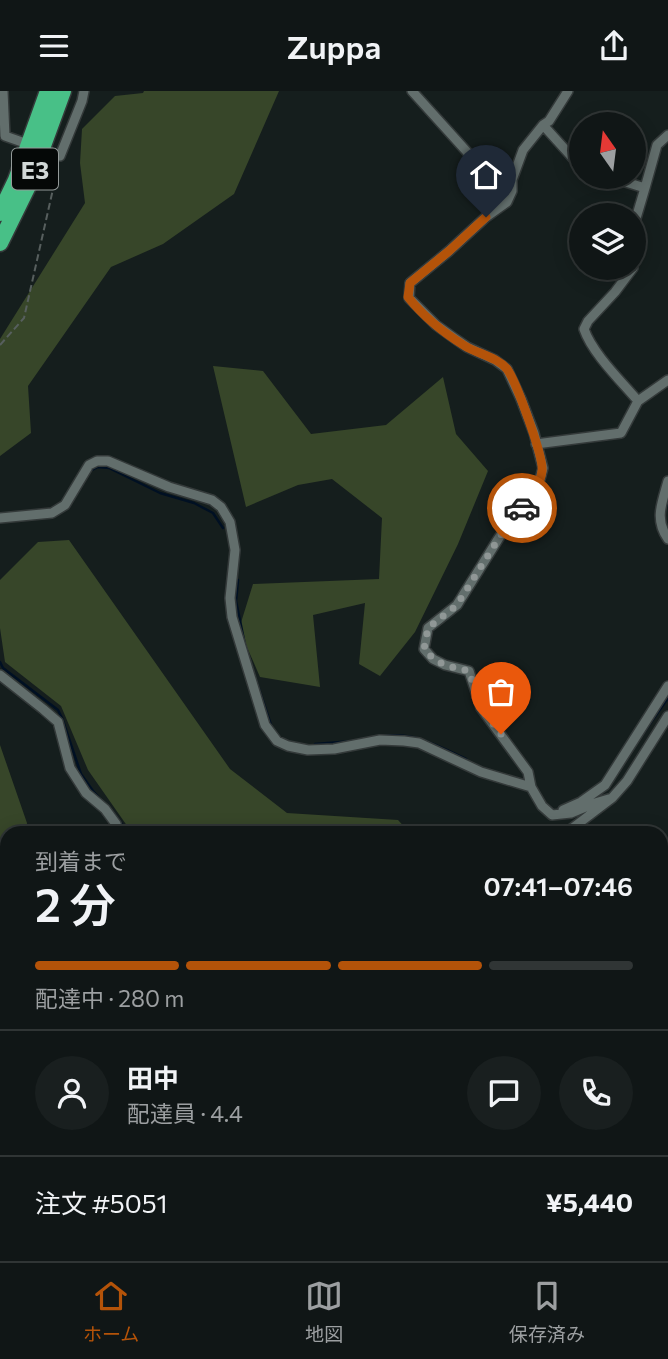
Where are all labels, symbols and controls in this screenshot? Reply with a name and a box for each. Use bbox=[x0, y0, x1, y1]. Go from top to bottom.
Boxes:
text: Zuppa bbox=[287, 26, 381, 66]
icon: menu bbox=[35, 27, 73, 65]
icon: share bbox=[595, 27, 633, 65]
north arrow bbox=[569, 112, 646, 189]
map controls bbox=[569, 112, 646, 280]
pin bbox=[456, 145, 516, 217]
road number: E3 bbox=[12, 148, 58, 189]
icon: home bbox=[467, 156, 505, 194]
button: layers bbox=[569, 203, 646, 280]
courier bbox=[487, 473, 557, 543]
icon: car bbox=[503, 489, 541, 527]
pin bbox=[471, 662, 531, 734]
icon: bag bbox=[482, 673, 520, 711]
text: 到着まで bbox=[35, 847, 127, 875]
text: 07:41–07:46 bbox=[483, 870, 633, 901]
text: 2 分 bbox=[35, 875, 116, 931]
text: 配達中 · 280 m bbox=[35, 984, 184, 1012]
button: person bbox=[35, 1056, 109, 1130]
button: chat bbox=[467, 1056, 541, 1130]
button: phone bbox=[559, 1056, 633, 1130]
text: 田中 bbox=[127, 1062, 179, 1093]
text: 配達員 · 4.4 bbox=[127, 1099, 243, 1127]
text: ¥5,440 bbox=[546, 1186, 633, 1217]
text: 注文 #5051 bbox=[35, 1187, 168, 1218]
tab: ホーム bbox=[83, 1277, 139, 1346]
tab: 地図 bbox=[305, 1277, 343, 1346]
tab: 保存済み bbox=[509, 1277, 585, 1346]

